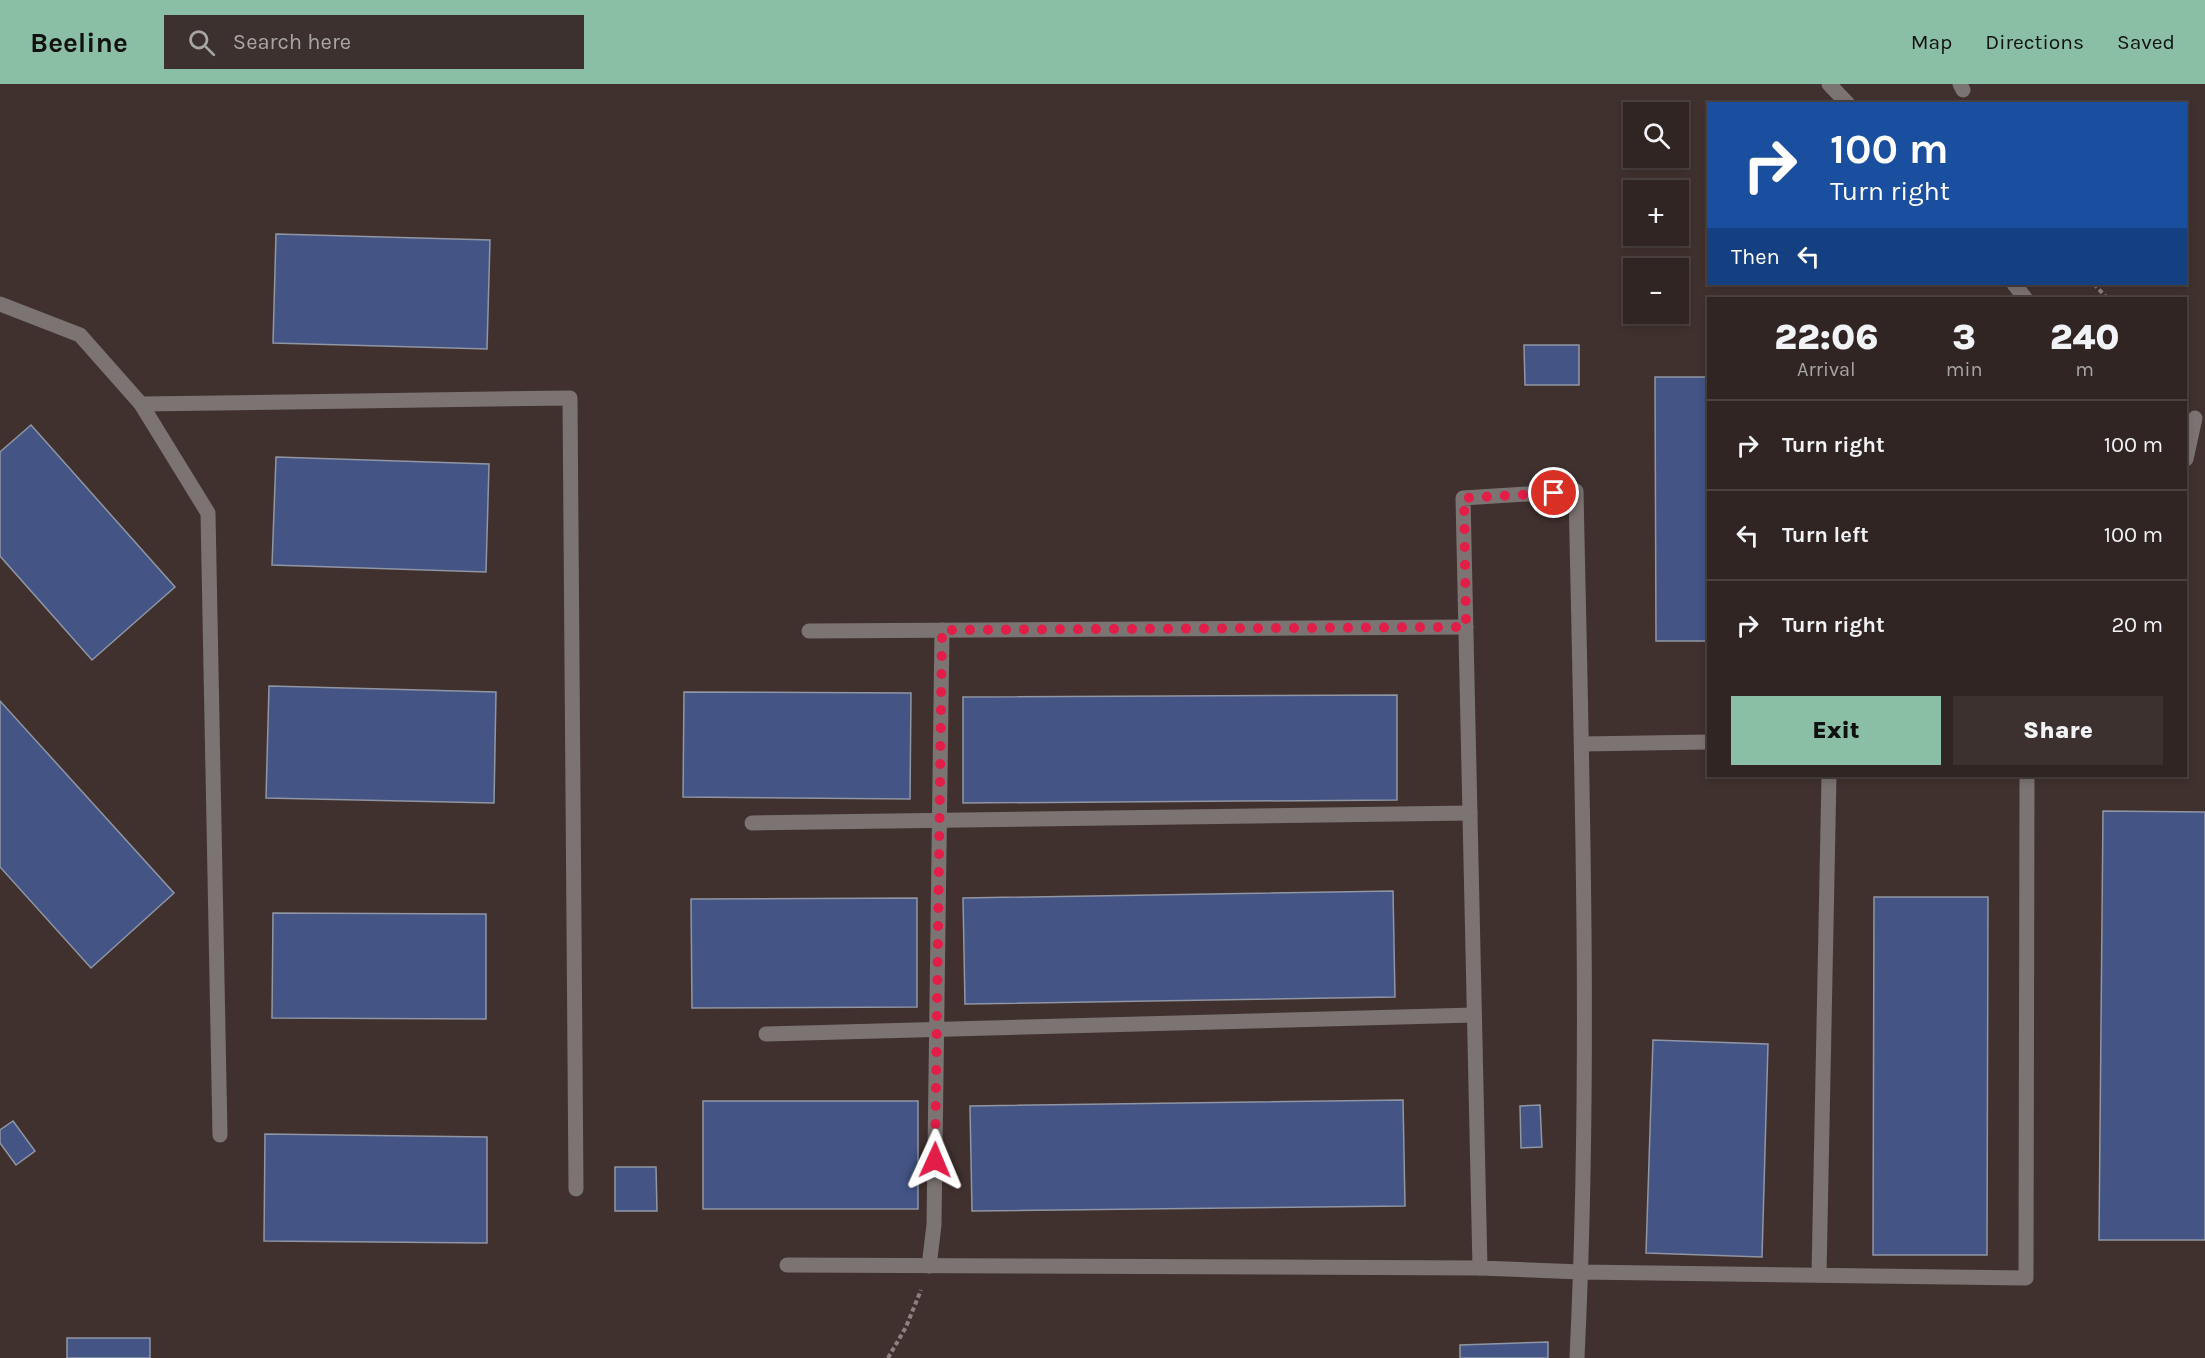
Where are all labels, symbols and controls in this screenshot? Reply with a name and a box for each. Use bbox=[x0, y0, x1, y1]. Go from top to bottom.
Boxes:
search box bbox=[164, 15, 584, 69]
text: Beeline bbox=[30, 26, 128, 59]
icon: search bbox=[185, 26, 218, 59]
text: Search here bbox=[233, 29, 351, 55]
text: Map bbox=[1911, 30, 1952, 54]
text: Directions bbox=[1985, 30, 2084, 54]
text: Saved bbox=[2117, 30, 2175, 54]
map controls bbox=[1623, 102, 1689, 324]
button: search bbox=[1623, 102, 1689, 168]
text: 100 m bbox=[1830, 124, 1949, 174]
icon: right bbox=[1731, 126, 1809, 204]
text: Turn right bbox=[1830, 175, 1950, 207]
button: + bbox=[1623, 180, 1689, 246]
icon: left bbox=[1792, 240, 1825, 273]
text: Then bbox=[1731, 244, 1780, 270]
button: − bbox=[1623, 258, 1689, 324]
text: 22:06 bbox=[1774, 316, 1878, 358]
text: 3 bbox=[1952, 316, 1976, 358]
text: 240 bbox=[2050, 316, 2120, 358]
text: Arrival bbox=[1797, 358, 1856, 381]
text: min bbox=[1946, 358, 1982, 381]
text: m bbox=[2075, 358, 2094, 381]
icon: right bbox=[1731, 429, 1764, 462]
text: Turn right bbox=[1782, 432, 1885, 458]
text: 100 m bbox=[2104, 432, 2163, 458]
pin bbox=[1528, 467, 1579, 518]
icon: arrive bbox=[1537, 476, 1570, 509]
icon: left bbox=[1731, 519, 1764, 552]
text: Turn left bbox=[1782, 522, 1869, 548]
text: 100 m bbox=[2104, 522, 2163, 548]
icon: right bbox=[1731, 609, 1764, 642]
text: Turn right bbox=[1782, 612, 1885, 638]
text: 20 m bbox=[2111, 612, 2163, 638]
button: Exit bbox=[1731, 696, 1941, 765]
button: Share bbox=[1953, 696, 2163, 765]
position arrow bbox=[903, 1128, 967, 1192]

